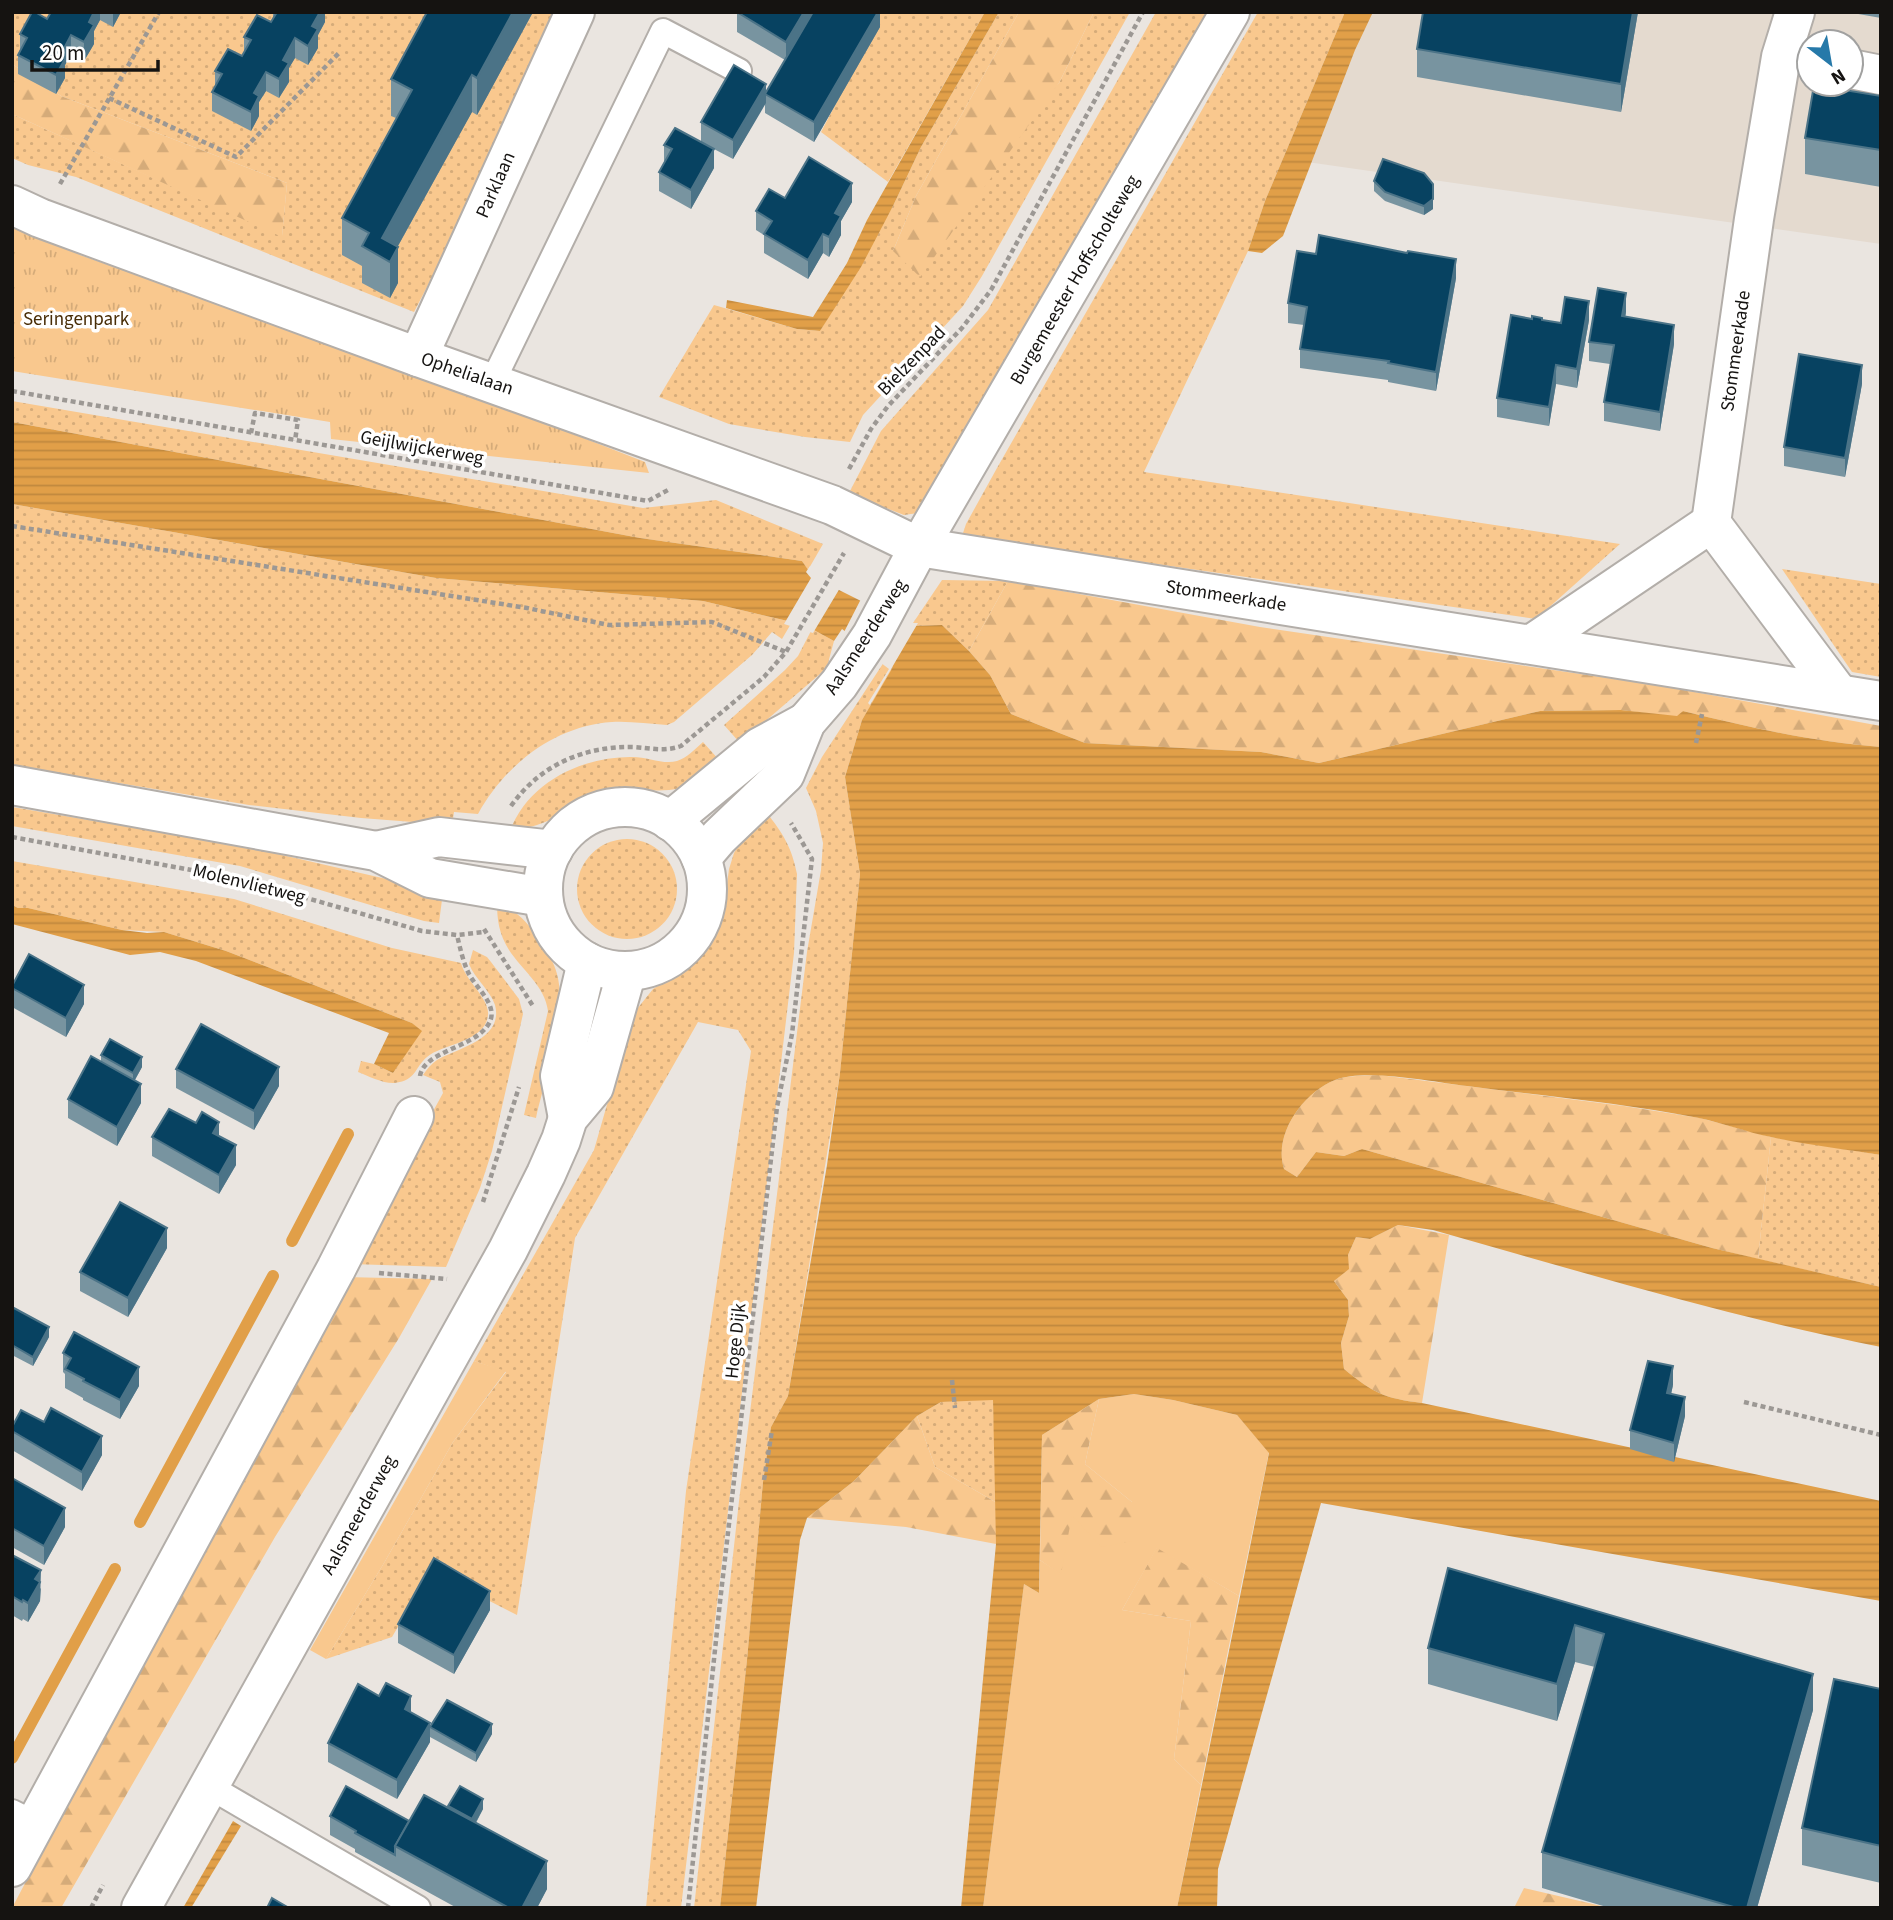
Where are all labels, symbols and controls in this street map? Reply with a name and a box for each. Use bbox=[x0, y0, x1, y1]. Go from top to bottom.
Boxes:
scale bar bbox=[32, 28, 158, 72]
north arrow bbox=[1795, 28, 1865, 98]
text: 20 m bbox=[42, 38, 84, 68]
text: N bbox=[1826, 61, 1850, 91]
street label: Parklaan bbox=[469, 148, 523, 222]
street label: Burgemeester Hoffscholteweg bbox=[1004, 170, 1147, 390]
street label: Stommeerkade bbox=[1714, 289, 1758, 413]
park label: Seringenpark bbox=[23, 306, 130, 333]
street label: Bielzenpad bbox=[872, 320, 952, 402]
street label: Ophelialaan bbox=[417, 346, 517, 402]
street label: Geijlwijckerweg bbox=[358, 424, 486, 472]
street label: Aalsmeerderweg bbox=[818, 573, 914, 700]
street label: Stommeerkade bbox=[1164, 573, 1288, 619]
street label: Molenvlietweg bbox=[190, 857, 309, 911]
street label: Hoge Dijk bbox=[719, 1301, 753, 1380]
street label: Aalsmeerderweg bbox=[315, 1450, 403, 1580]

